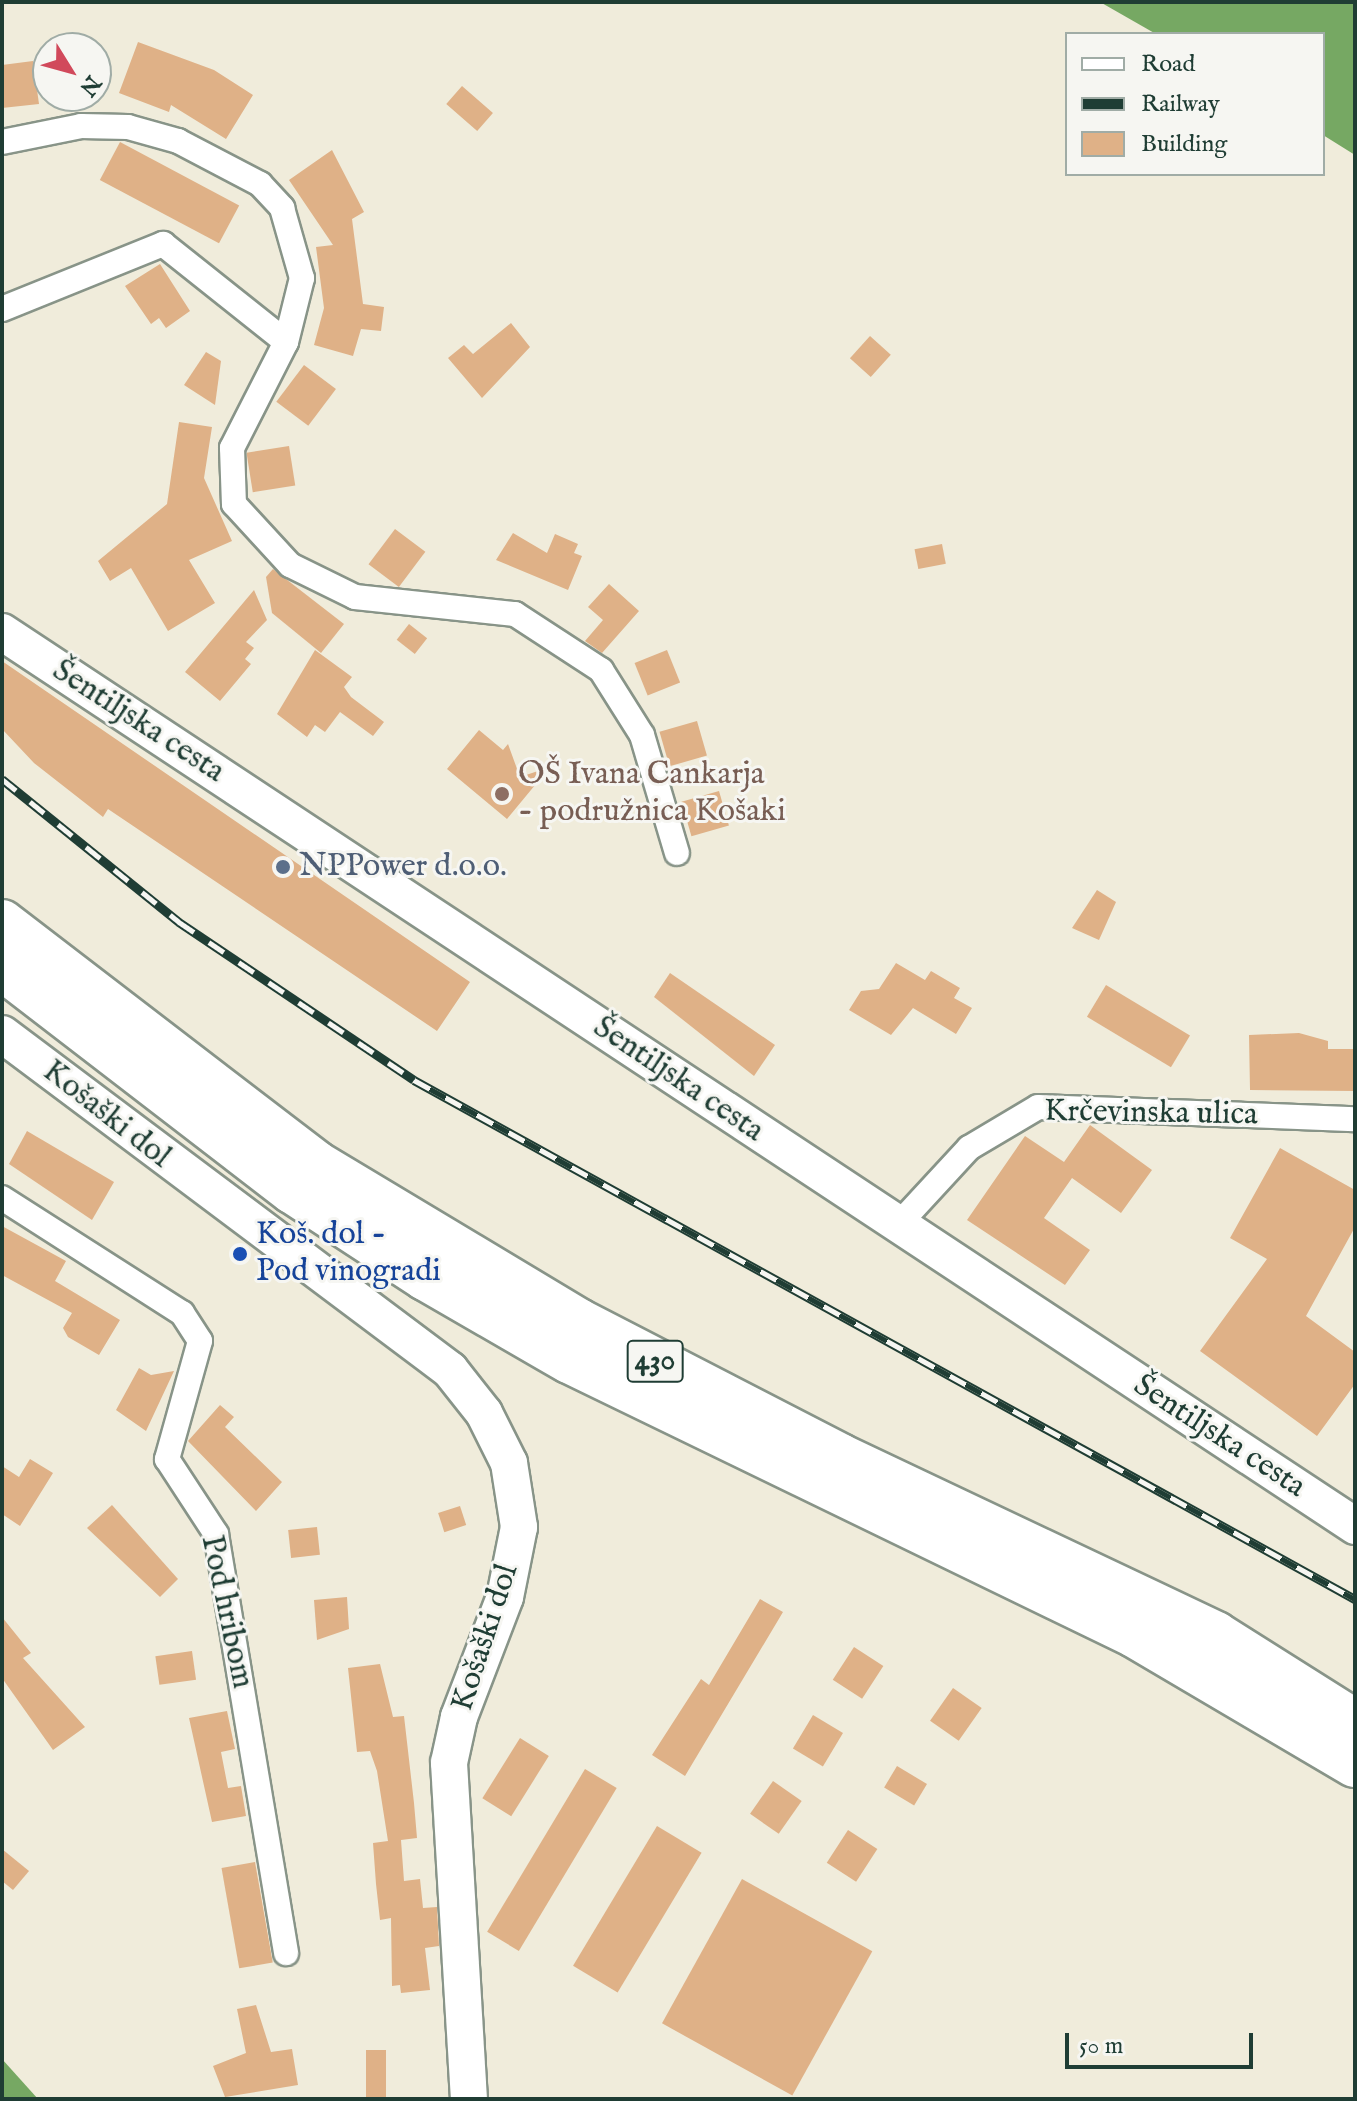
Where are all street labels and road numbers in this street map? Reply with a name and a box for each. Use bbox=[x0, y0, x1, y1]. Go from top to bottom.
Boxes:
street label: Šentiljska cesta bbox=[45, 652, 231, 792]
street label: Šentiljska cesta bbox=[585, 1009, 771, 1151]
street label: Košaški dol bbox=[34, 1053, 178, 1177]
street label: Krčevinska ulica bbox=[1044, 1093, 1258, 1135]
road number: 430 bbox=[625, 1335, 685, 1387]
street label: Šentiljska cesta bbox=[1126, 1367, 1312, 1507]
street label: Pod hribom bbox=[191, 1532, 261, 1692]
street label: Košaški dol bbox=[444, 1560, 528, 1716]

